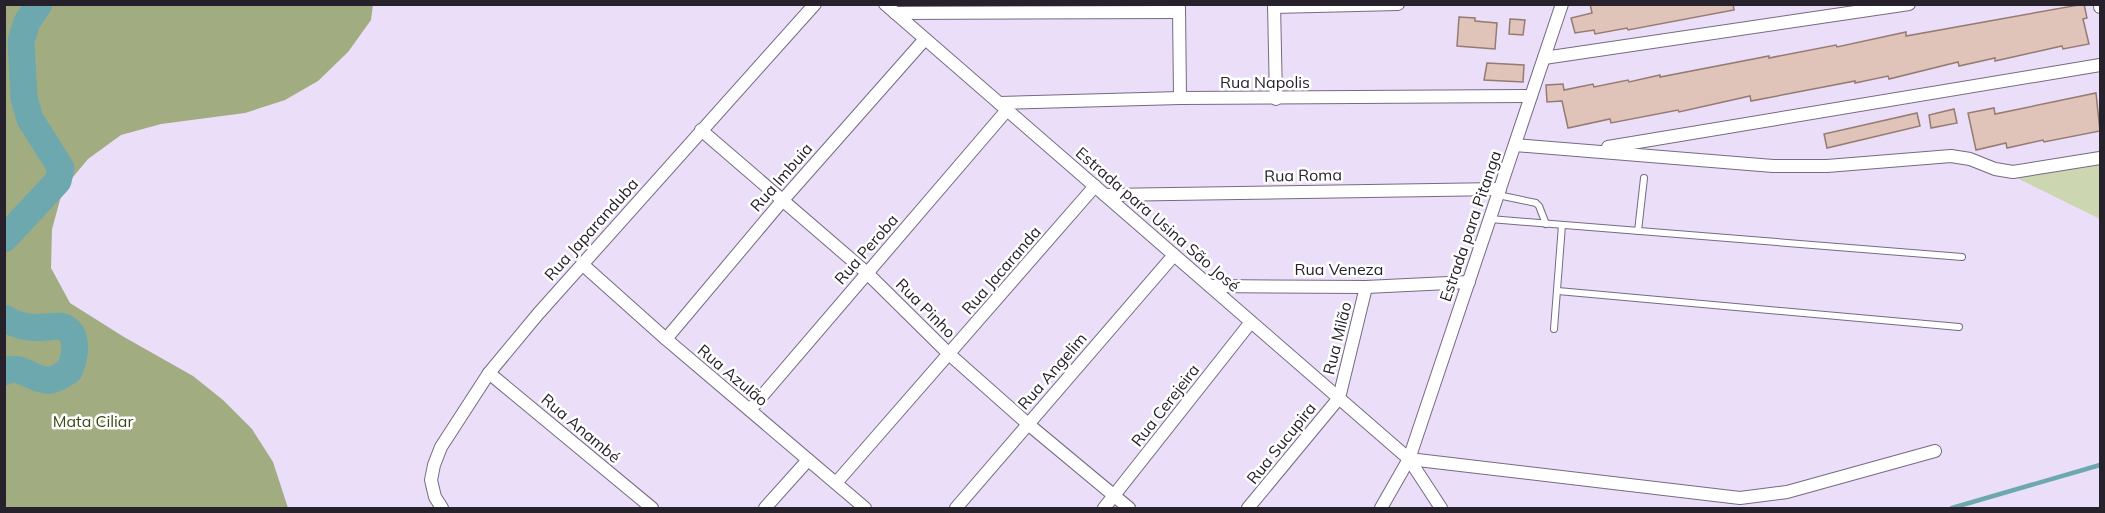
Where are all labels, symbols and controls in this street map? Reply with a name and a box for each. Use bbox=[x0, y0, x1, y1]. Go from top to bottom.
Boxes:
street label: Rua Napolis bbox=[1220, 72, 1310, 92]
street label: Rua Imbuia bbox=[746, 139, 816, 215]
street label: Estrada para Usina São José bbox=[1072, 142, 1244, 296]
street label: Estrada para Pitanga bbox=[1435, 148, 1505, 304]
street label: Rua Roma bbox=[1264, 164, 1342, 186]
street label: Rua Japaranduba bbox=[540, 174, 642, 284]
street label: Rua Peroba bbox=[830, 210, 902, 288]
street label: Rua Jacaranda bbox=[957, 222, 1045, 318]
street label: Rua Veneza bbox=[1295, 259, 1383, 279]
street label: Rua Pinho bbox=[892, 274, 960, 342]
street label: Rua Milão bbox=[1318, 300, 1356, 376]
street label: Rua Angelim bbox=[1013, 329, 1091, 413]
street label: Rua Azulão bbox=[694, 340, 772, 410]
street label: Rua Cerejeira bbox=[1127, 360, 1203, 450]
street label: Rua Anambé bbox=[537, 389, 625, 467]
street label: Rua Sucupira bbox=[1242, 398, 1320, 488]
park label: Mata Ciliar bbox=[53, 411, 133, 431]

